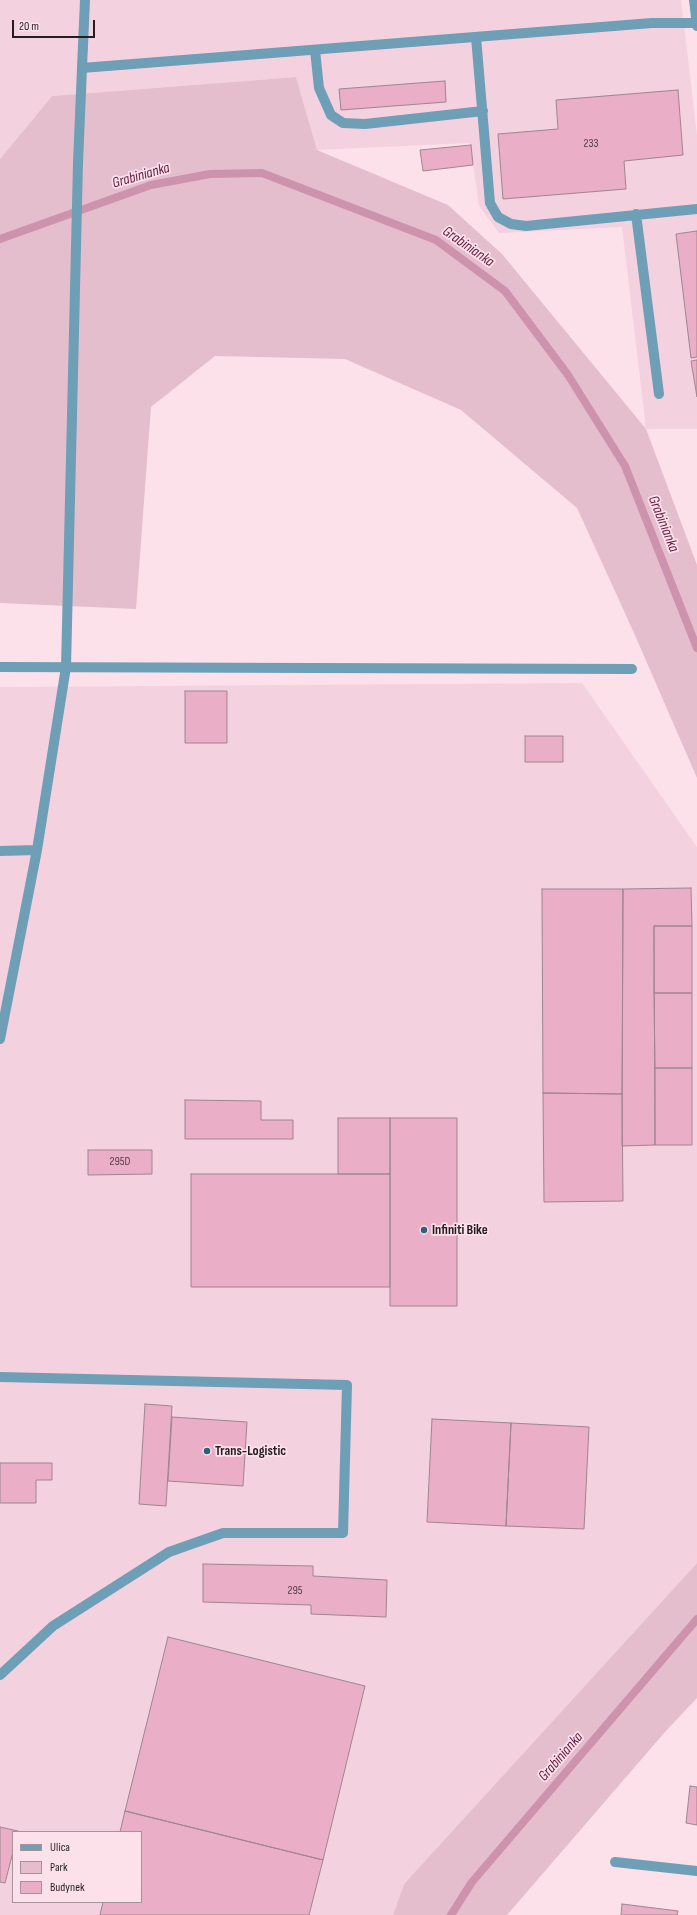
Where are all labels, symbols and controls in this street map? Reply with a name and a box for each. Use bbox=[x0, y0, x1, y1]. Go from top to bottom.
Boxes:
scale bar bbox=[14, 12, 97, 38]
text: 20 m bbox=[19, 19, 39, 34]
house number: 233 bbox=[583, 137, 599, 151]
water label: Grabinianka bbox=[110, 159, 172, 193]
water label: Grabinianka bbox=[439, 223, 497, 271]
water label: Grabinianka bbox=[644, 493, 682, 555]
house number: 295D bbox=[110, 1155, 130, 1169]
place label: Infiniti Bike bbox=[432, 1222, 488, 1238]
marker: Infiniti Bike bbox=[419, 1225, 429, 1235]
place label: Trans-Logistic bbox=[215, 1443, 286, 1459]
marker: Trans-Logistic bbox=[202, 1446, 212, 1456]
house number: 295 bbox=[287, 1584, 303, 1598]
water label: Grabinianka bbox=[535, 1729, 587, 1785]
legend bbox=[12, 1831, 142, 1903]
text: Ulica bbox=[50, 1840, 70, 1855]
text: Park bbox=[50, 1860, 68, 1875]
text: Budynek bbox=[50, 1880, 85, 1895]

